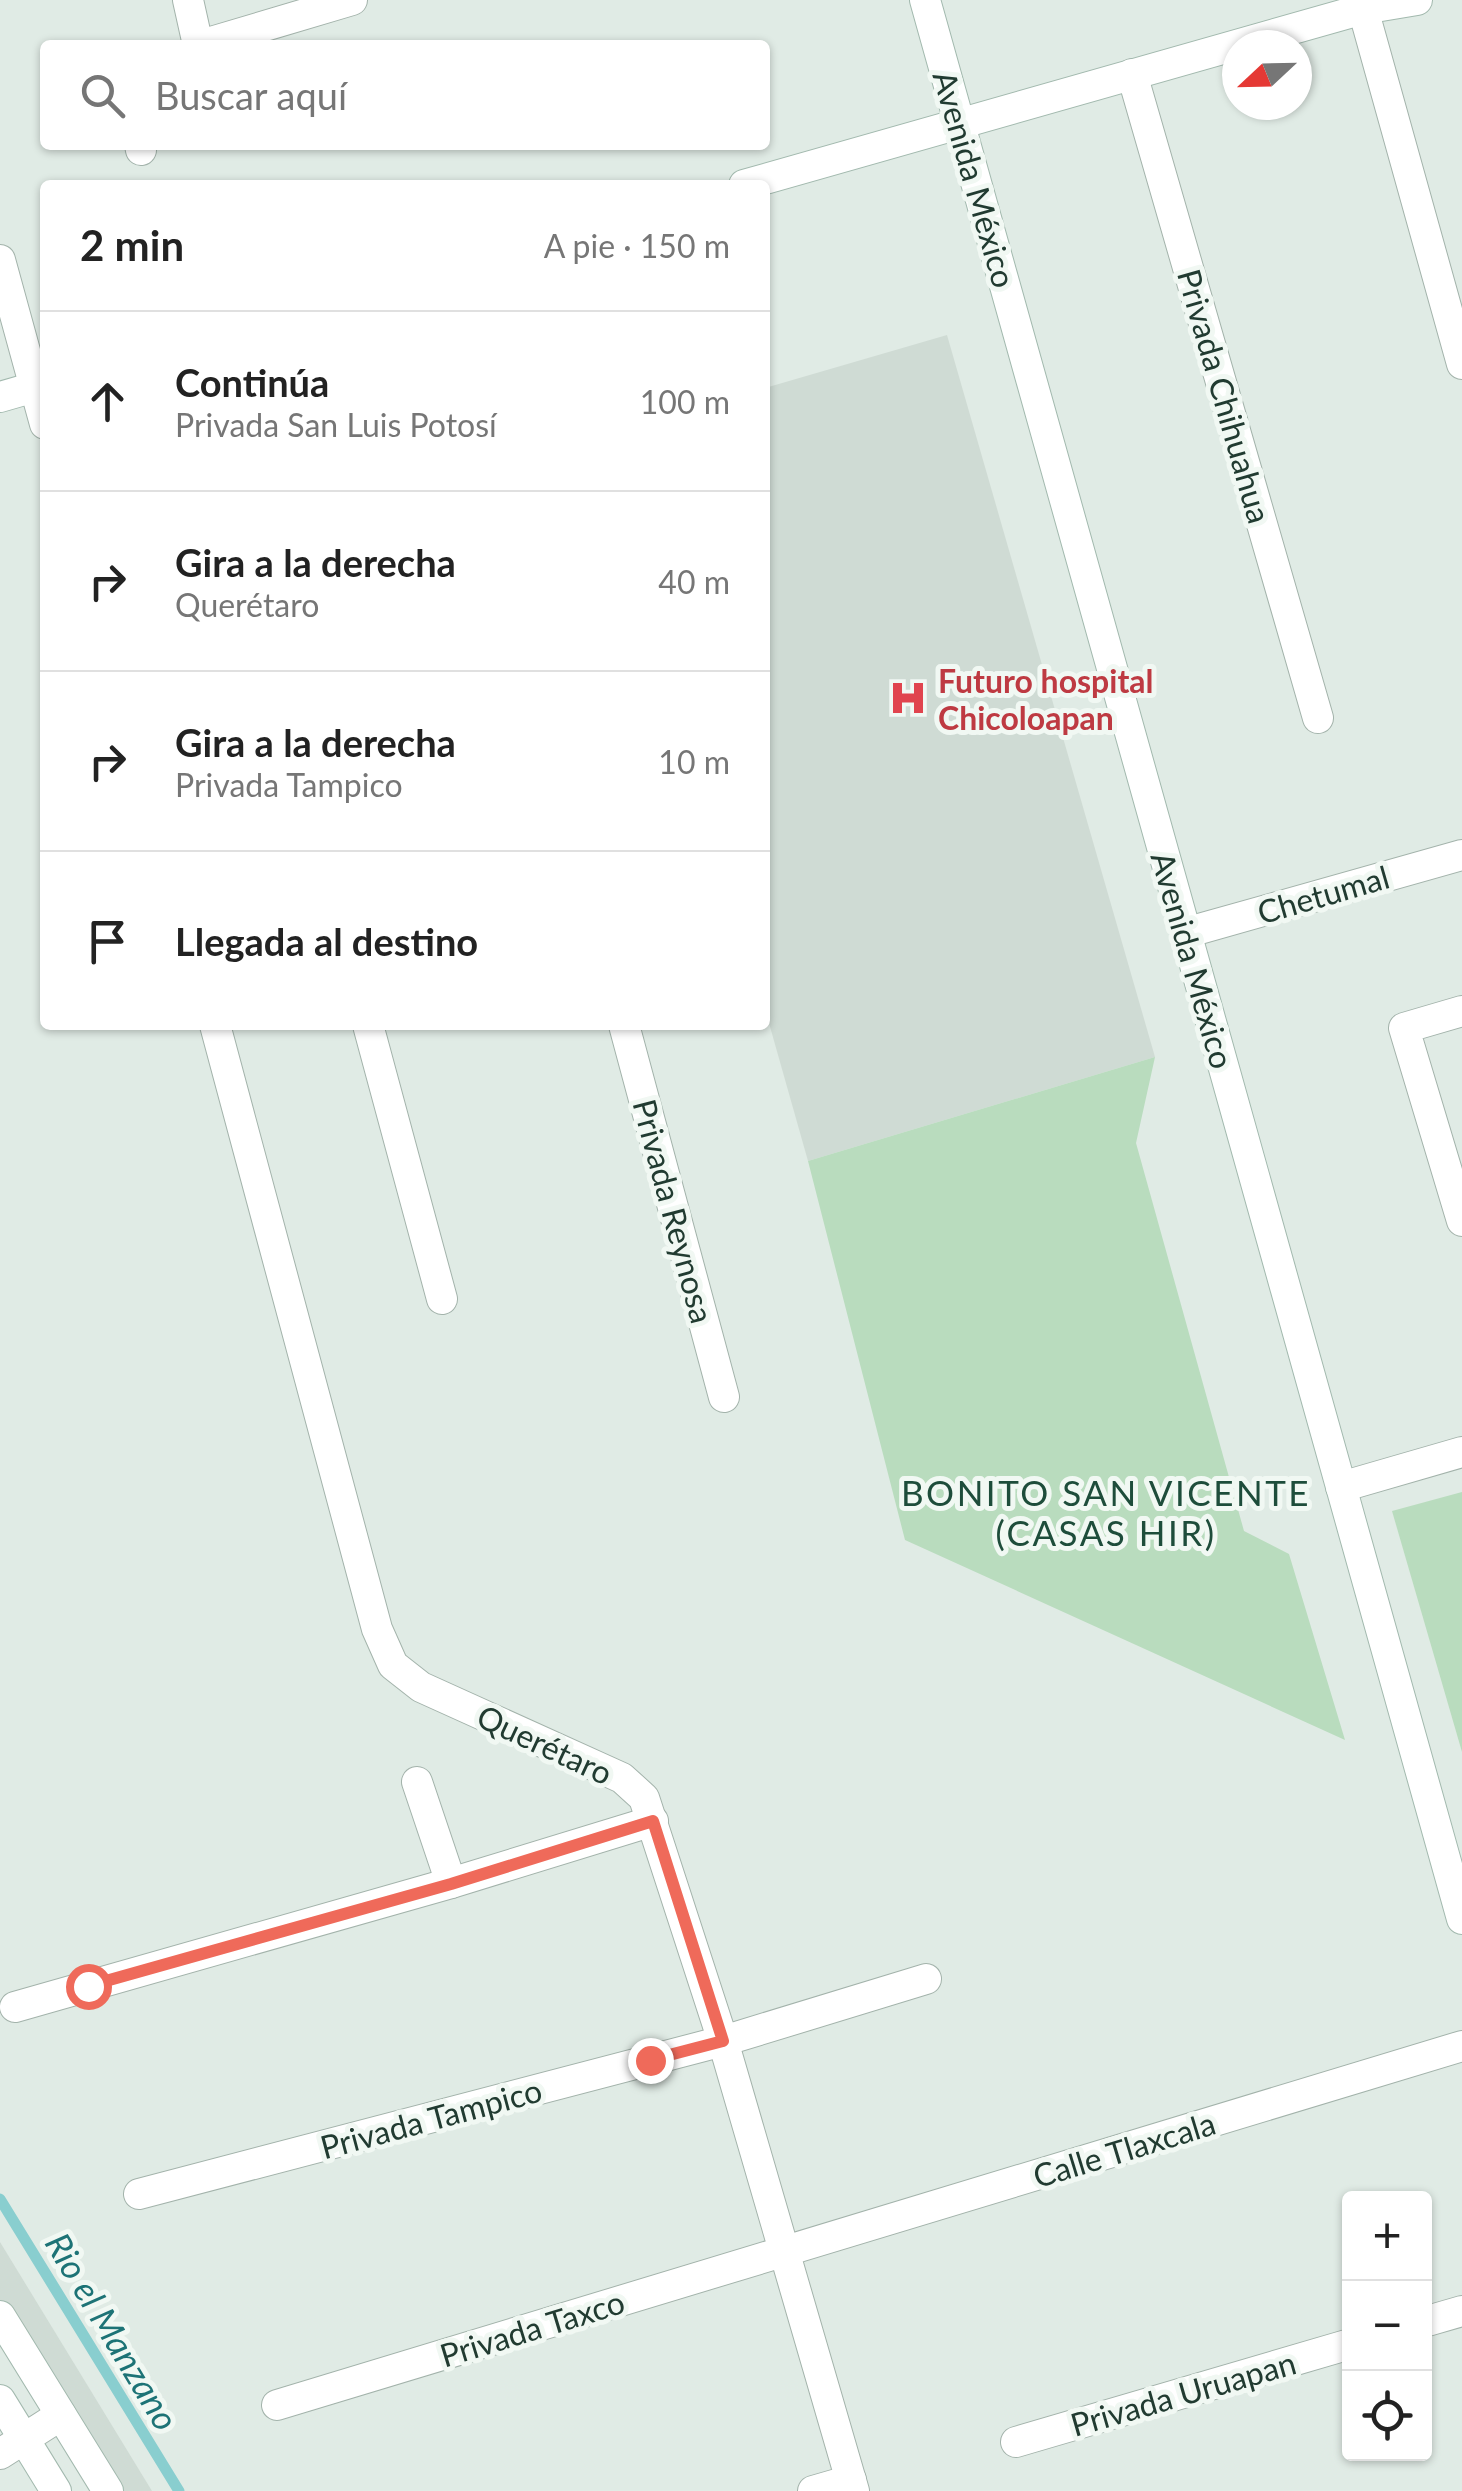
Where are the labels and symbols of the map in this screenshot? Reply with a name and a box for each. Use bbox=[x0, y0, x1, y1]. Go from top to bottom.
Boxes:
north arrow bbox=[1222, 30, 1312, 120]
street label: Avenida México bbox=[925, 66, 1025, 292]
street label: Privada Chihuahua bbox=[1170, 264, 1280, 528]
place label: Futuro hospital Chicoloapan bbox=[938, 661, 1154, 737]
hospital icon: Futuro hospital Chicoloapan bbox=[887, 677, 929, 719]
street label: Avenida México bbox=[1143, 847, 1243, 1073]
street label: Chetumal bbox=[1253, 857, 1393, 931]
street label: Privada Reynosa bbox=[625, 1095, 723, 1327]
district label: BONITO SAN VICENTE (CASAS HIR) bbox=[901, 1471, 1311, 1553]
street label: Querétaro bbox=[471, 1696, 619, 1792]
route start bbox=[66, 1964, 112, 2010]
route end bbox=[628, 2038, 674, 2084]
street label: Privada Tampico bbox=[316, 2070, 546, 2166]
street label: Calle Tlaxcala bbox=[1028, 2103, 1220, 2195]
water label: Rio el Manzano bbox=[38, 2225, 188, 2437]
street label: Privada Taxco bbox=[435, 2281, 629, 2375]
street label: Privada Uruapan bbox=[1066, 2342, 1300, 2444]

